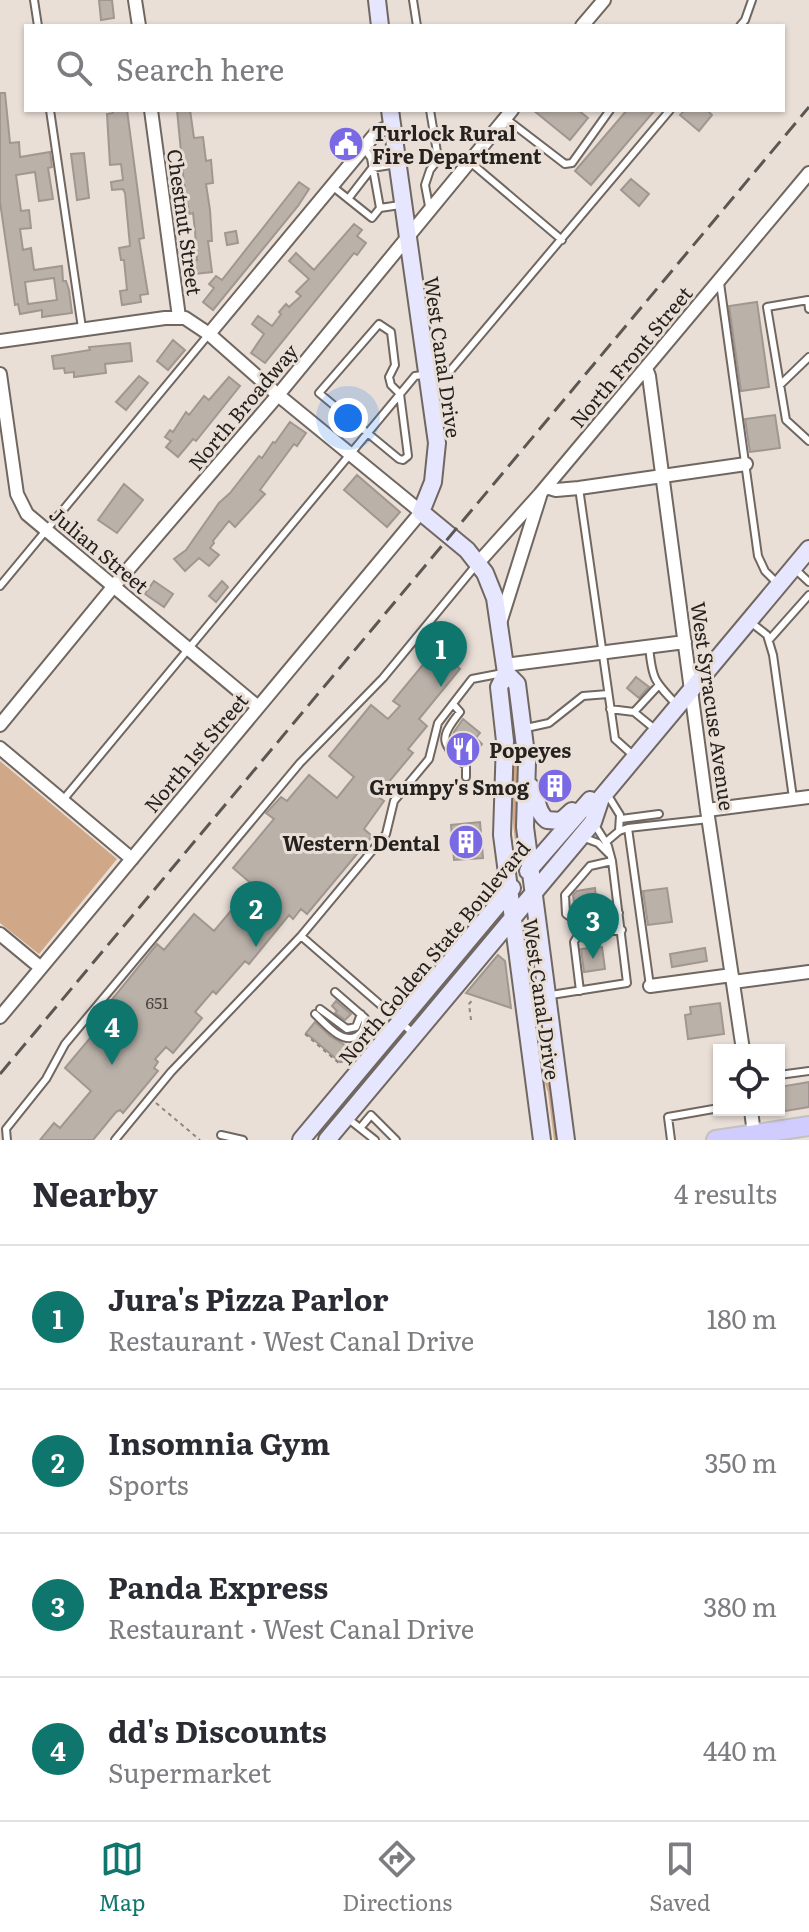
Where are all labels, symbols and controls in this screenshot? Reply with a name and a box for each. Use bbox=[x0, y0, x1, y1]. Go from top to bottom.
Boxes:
search box bbox=[24, 24, 785, 112]
icon: search bbox=[52, 46, 96, 90]
text: Search here bbox=[116, 46, 284, 90]
place label: Turlock Rural Fire Department bbox=[372, 117, 542, 170]
public building icon: Turlock Rural Fire Department bbox=[327, 125, 365, 163]
street label: Chestnut Street bbox=[161, 147, 211, 297]
street label: West Canal Drive bbox=[418, 274, 470, 440]
street label: North Front Street bbox=[562, 279, 698, 433]
street label: North Broadway bbox=[180, 336, 304, 476]
your location bbox=[328, 398, 368, 438]
street label: Julian Street bbox=[44, 498, 156, 600]
street label: West Syracuse Avenue bbox=[684, 600, 744, 812]
pin: 1 bbox=[415, 621, 467, 687]
street label: North 1st Street bbox=[136, 686, 254, 818]
restaurant icon: Popeyes bbox=[444, 730, 482, 768]
place label: Popeyes bbox=[489, 734, 571, 764]
building icon: Grumpy's Smog bbox=[536, 767, 574, 805]
place label: Grumpy's Smog bbox=[369, 771, 530, 801]
building icon: Western Dental bbox=[447, 823, 485, 861]
place label: Western Dental bbox=[283, 827, 440, 857]
street label: North Golden State Boulevard bbox=[330, 833, 536, 1071]
pin: 2 bbox=[230, 881, 282, 947]
pin: 3 bbox=[567, 893, 619, 959]
street label: West Canal Drive bbox=[517, 916, 569, 1082]
house number: 651 bbox=[145, 990, 169, 1014]
pin: 4 bbox=[86, 999, 138, 1065]
map controls bbox=[713, 1044, 785, 1116]
button: locate bbox=[713, 1044, 785, 1116]
text: Nearby bbox=[32, 1167, 158, 1217]
text: 4 results bbox=[674, 1173, 777, 1212]
text: Jura's Pizza Parlor bbox=[108, 1276, 389, 1320]
text: 1 bbox=[53, 1298, 63, 1337]
text: 180 m bbox=[707, 1298, 777, 1337]
text: Restaurant · West Canal Drive bbox=[108, 1320, 474, 1359]
text: Insomnia Gym bbox=[108, 1420, 330, 1464]
text: 2 bbox=[51, 1442, 65, 1481]
text: 350 m bbox=[704, 1442, 777, 1481]
text: Sports bbox=[108, 1464, 189, 1503]
text: Panda Express bbox=[108, 1564, 328, 1608]
text: 3 bbox=[51, 1586, 65, 1625]
text: 380 m bbox=[703, 1586, 777, 1625]
text: Restaurant · West Canal Drive bbox=[108, 1608, 474, 1647]
text: dd's Discounts bbox=[108, 1708, 327, 1752]
text: 4 bbox=[50, 1730, 66, 1769]
text: 440 m bbox=[703, 1730, 777, 1769]
text: Supermarket bbox=[108, 1752, 271, 1791]
tab: Map bbox=[98, 1837, 145, 1918]
tab: Directions bbox=[342, 1837, 452, 1918]
tab: Saved bbox=[649, 1837, 711, 1918]

